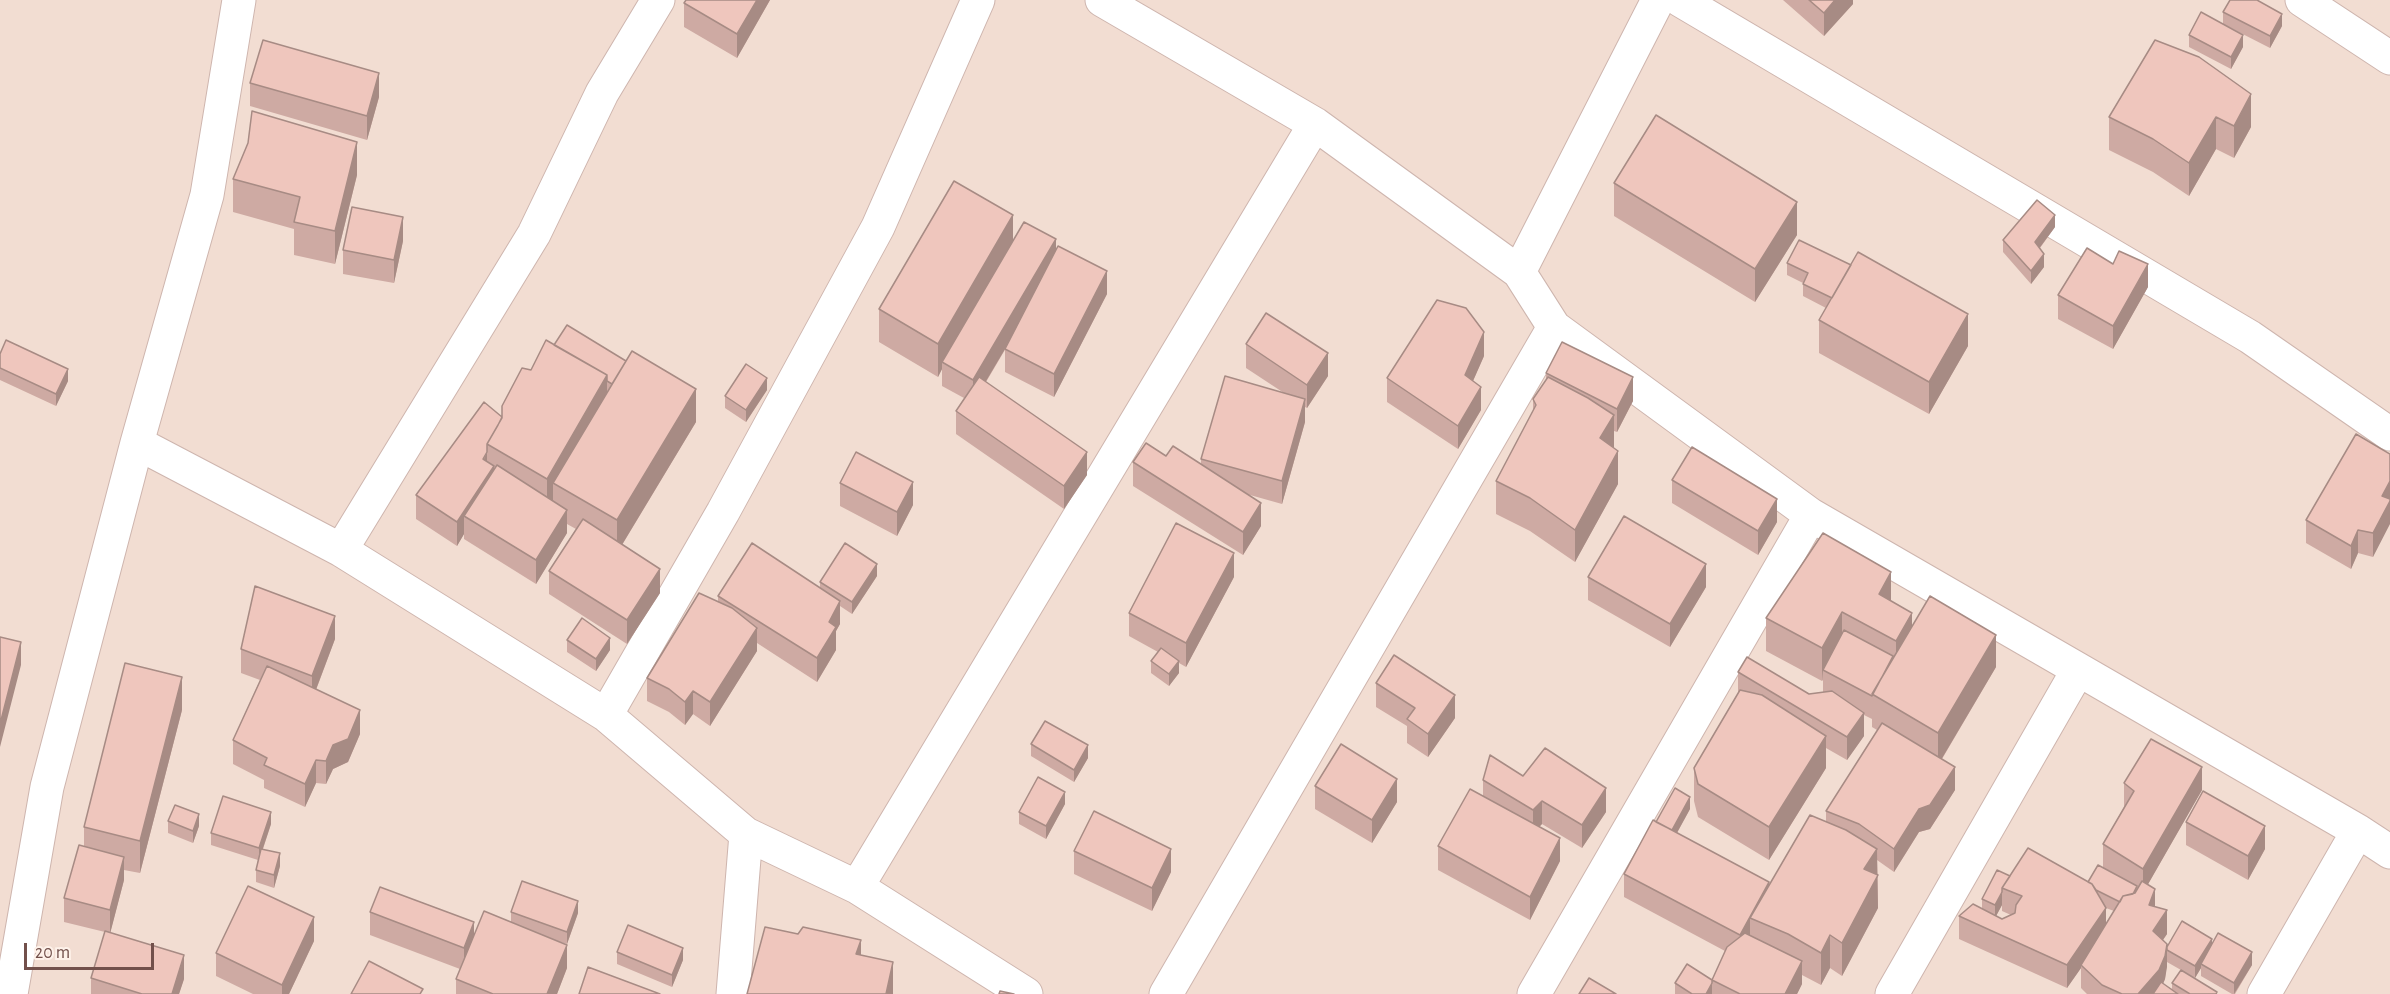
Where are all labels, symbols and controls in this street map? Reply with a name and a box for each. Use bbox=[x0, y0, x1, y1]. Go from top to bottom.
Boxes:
scale bar bbox=[27, 931, 158, 969]
text: 20 m bbox=[35, 944, 70, 962]

